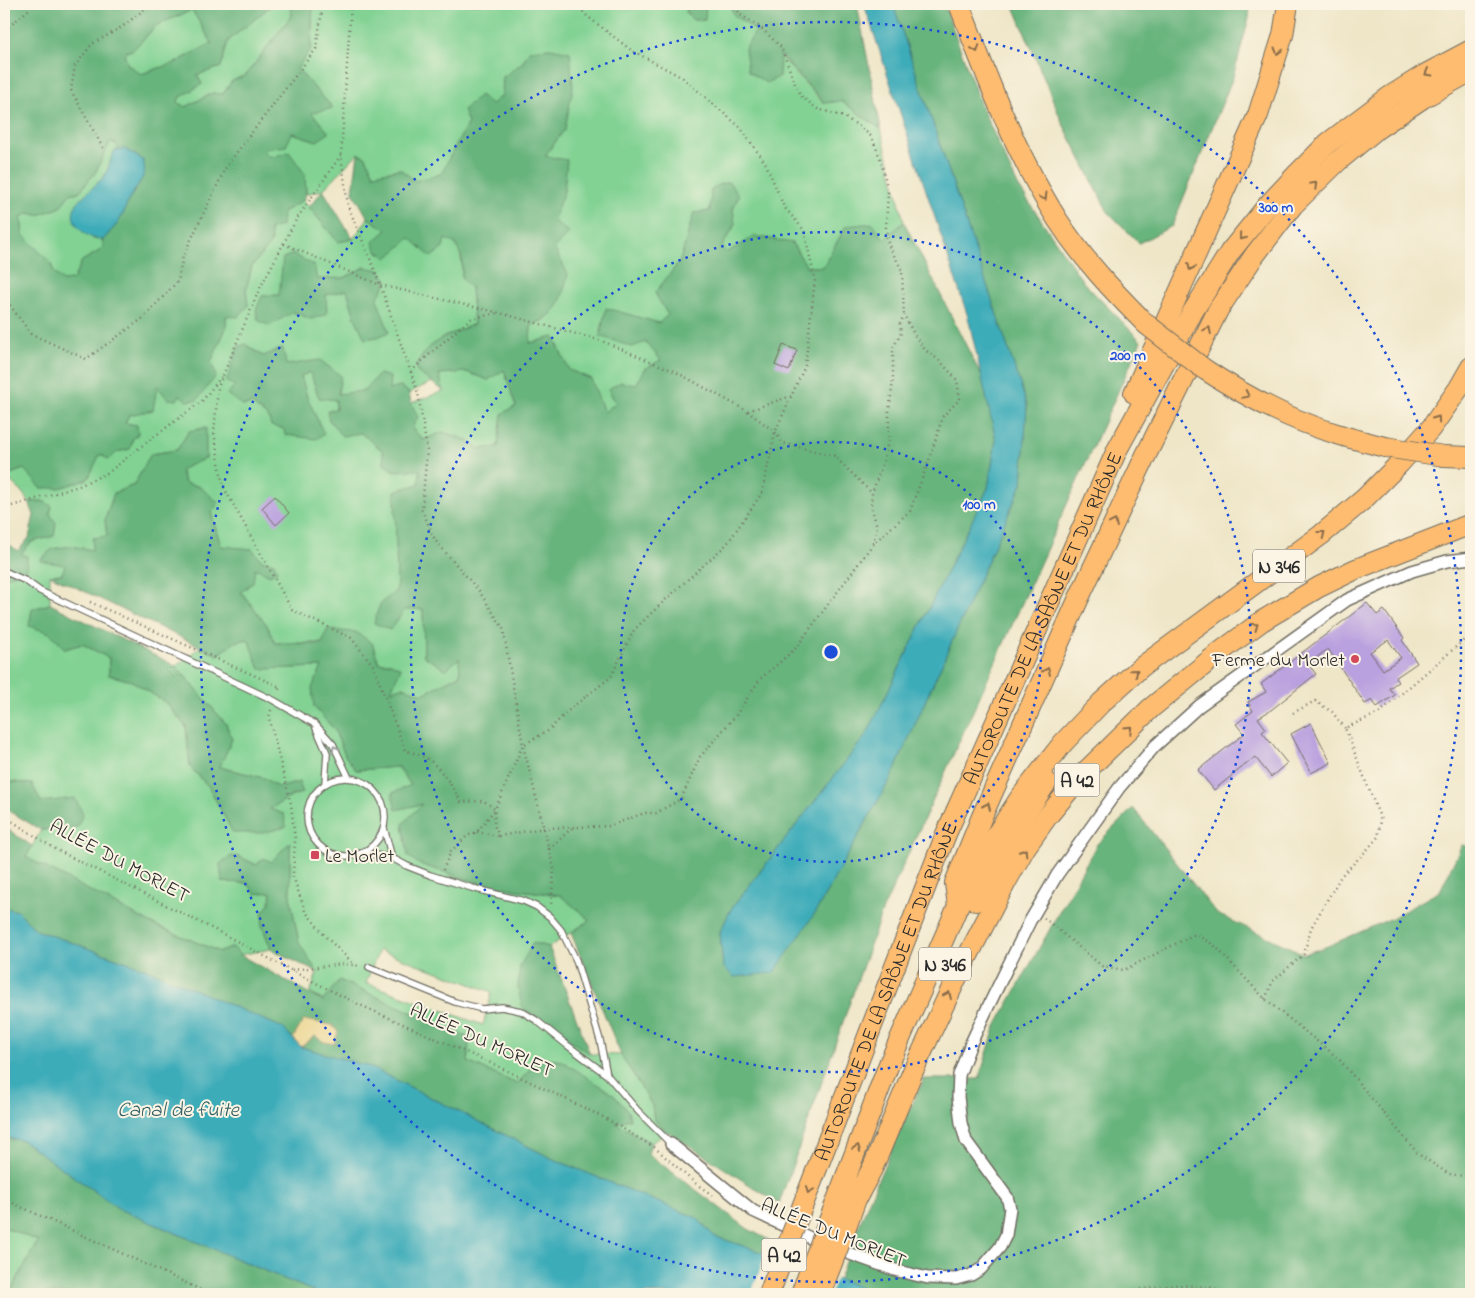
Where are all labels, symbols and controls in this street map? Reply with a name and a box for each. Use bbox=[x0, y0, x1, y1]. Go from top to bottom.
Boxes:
one-way arrow bbox=[970, 45, 980, 53]
one-way arrow bbox=[1273, 47, 1284, 56]
one-way arrow bbox=[1425, 67, 1434, 77]
one-way arrow bbox=[1308, 182, 1317, 191]
one-way arrow bbox=[1038, 191, 1048, 200]
text: 300 m bbox=[1258, 197, 1294, 219]
one-way arrow bbox=[1240, 231, 1248, 240]
one-way arrow bbox=[1187, 261, 1197, 270]
one-way arrow bbox=[1202, 326, 1212, 335]
text: 200 m bbox=[1109, 345, 1146, 367]
one-way arrow bbox=[1241, 388, 1250, 399]
one-way arrow bbox=[1431, 416, 1440, 425]
street label: AUTOROUTE DE LA SAÔNE ET DU RHÔNE bbox=[958, 448, 1131, 790]
text: 100 m bbox=[962, 494, 996, 516]
one-way arrow bbox=[1108, 519, 1119, 528]
one-way arrow bbox=[1317, 530, 1326, 539]
road number: N 346 bbox=[1253, 550, 1305, 582]
one-way arrow bbox=[1249, 623, 1259, 632]
centre of rings bbox=[822, 643, 840, 661]
place label: Ferme du Morlet bbox=[1211, 647, 1345, 676]
marker: Ferme du Morlet bbox=[1349, 653, 1361, 665]
one-way arrow bbox=[1040, 667, 1051, 676]
one-way arrow bbox=[1130, 669, 1139, 678]
one-way arrow bbox=[1124, 726, 1133, 735]
one-way arrow bbox=[331, 746, 341, 755]
road number: A 42 bbox=[1054, 764, 1100, 796]
one-way arrow bbox=[980, 802, 991, 811]
street label: ALLÉE DU MORLET bbox=[44, 813, 194, 911]
street label: AUTOROUTE DE LA SAÔNE ET DU RHÔNE bbox=[809, 818, 967, 1166]
place label: Le Morlet bbox=[325, 843, 394, 872]
one-way arrow bbox=[1017, 848, 1027, 857]
marker: Le Morlet bbox=[309, 849, 321, 861]
road number: N 346 bbox=[919, 948, 971, 981]
one-way arrow bbox=[942, 991, 952, 1000]
street label: ALLÉE DU MORLET bbox=[404, 997, 558, 1086]
water label: Canal de fuite bbox=[117, 1096, 240, 1126]
one-way arrow bbox=[851, 1144, 861, 1153]
one-way arrow bbox=[805, 1185, 815, 1193]
street label: ALLÉE DU MORLET bbox=[756, 1192, 910, 1277]
road number: A 42 bbox=[762, 1238, 806, 1272]

